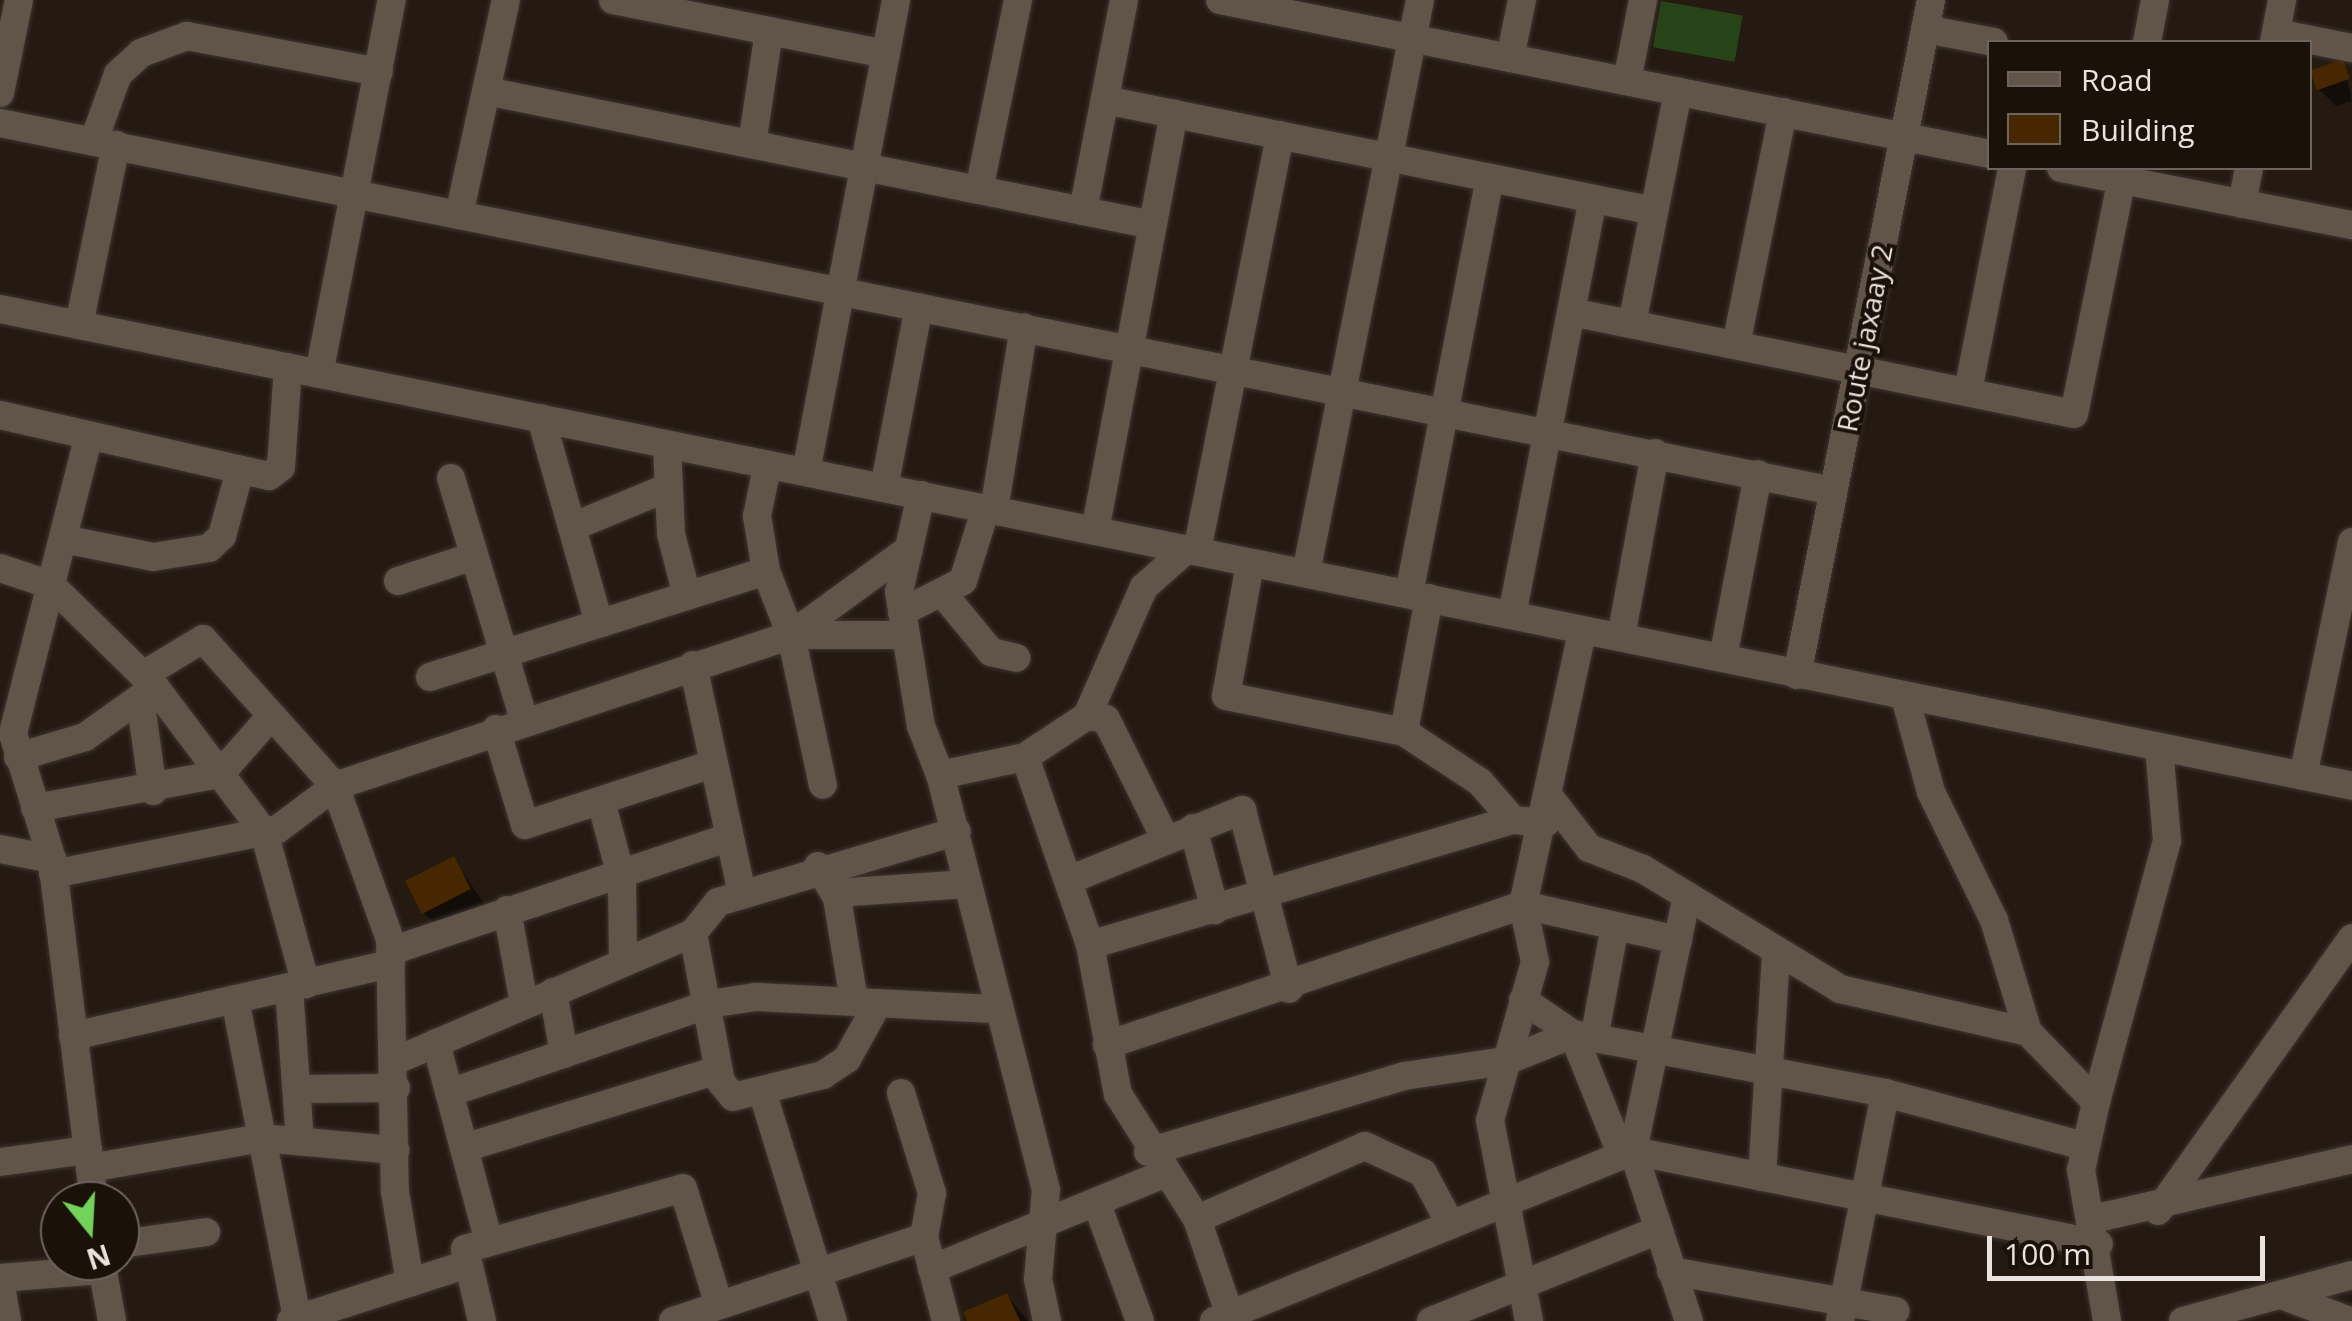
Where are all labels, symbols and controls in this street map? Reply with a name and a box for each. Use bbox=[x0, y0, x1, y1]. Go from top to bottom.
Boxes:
legend bbox=[1987, 40, 2312, 170]
text: Road bbox=[2081, 59, 2153, 100]
text: Building bbox=[2081, 109, 2195, 150]
street label: Route jaxaay 2 bbox=[1829, 242, 1899, 434]
north arrow bbox=[40, 1181, 140, 1281]
scale bar bbox=[1992, 1216, 2270, 1278]
text: 100 m bbox=[2004, 1233, 2091, 1274]
text: N bbox=[82, 1236, 115, 1279]

